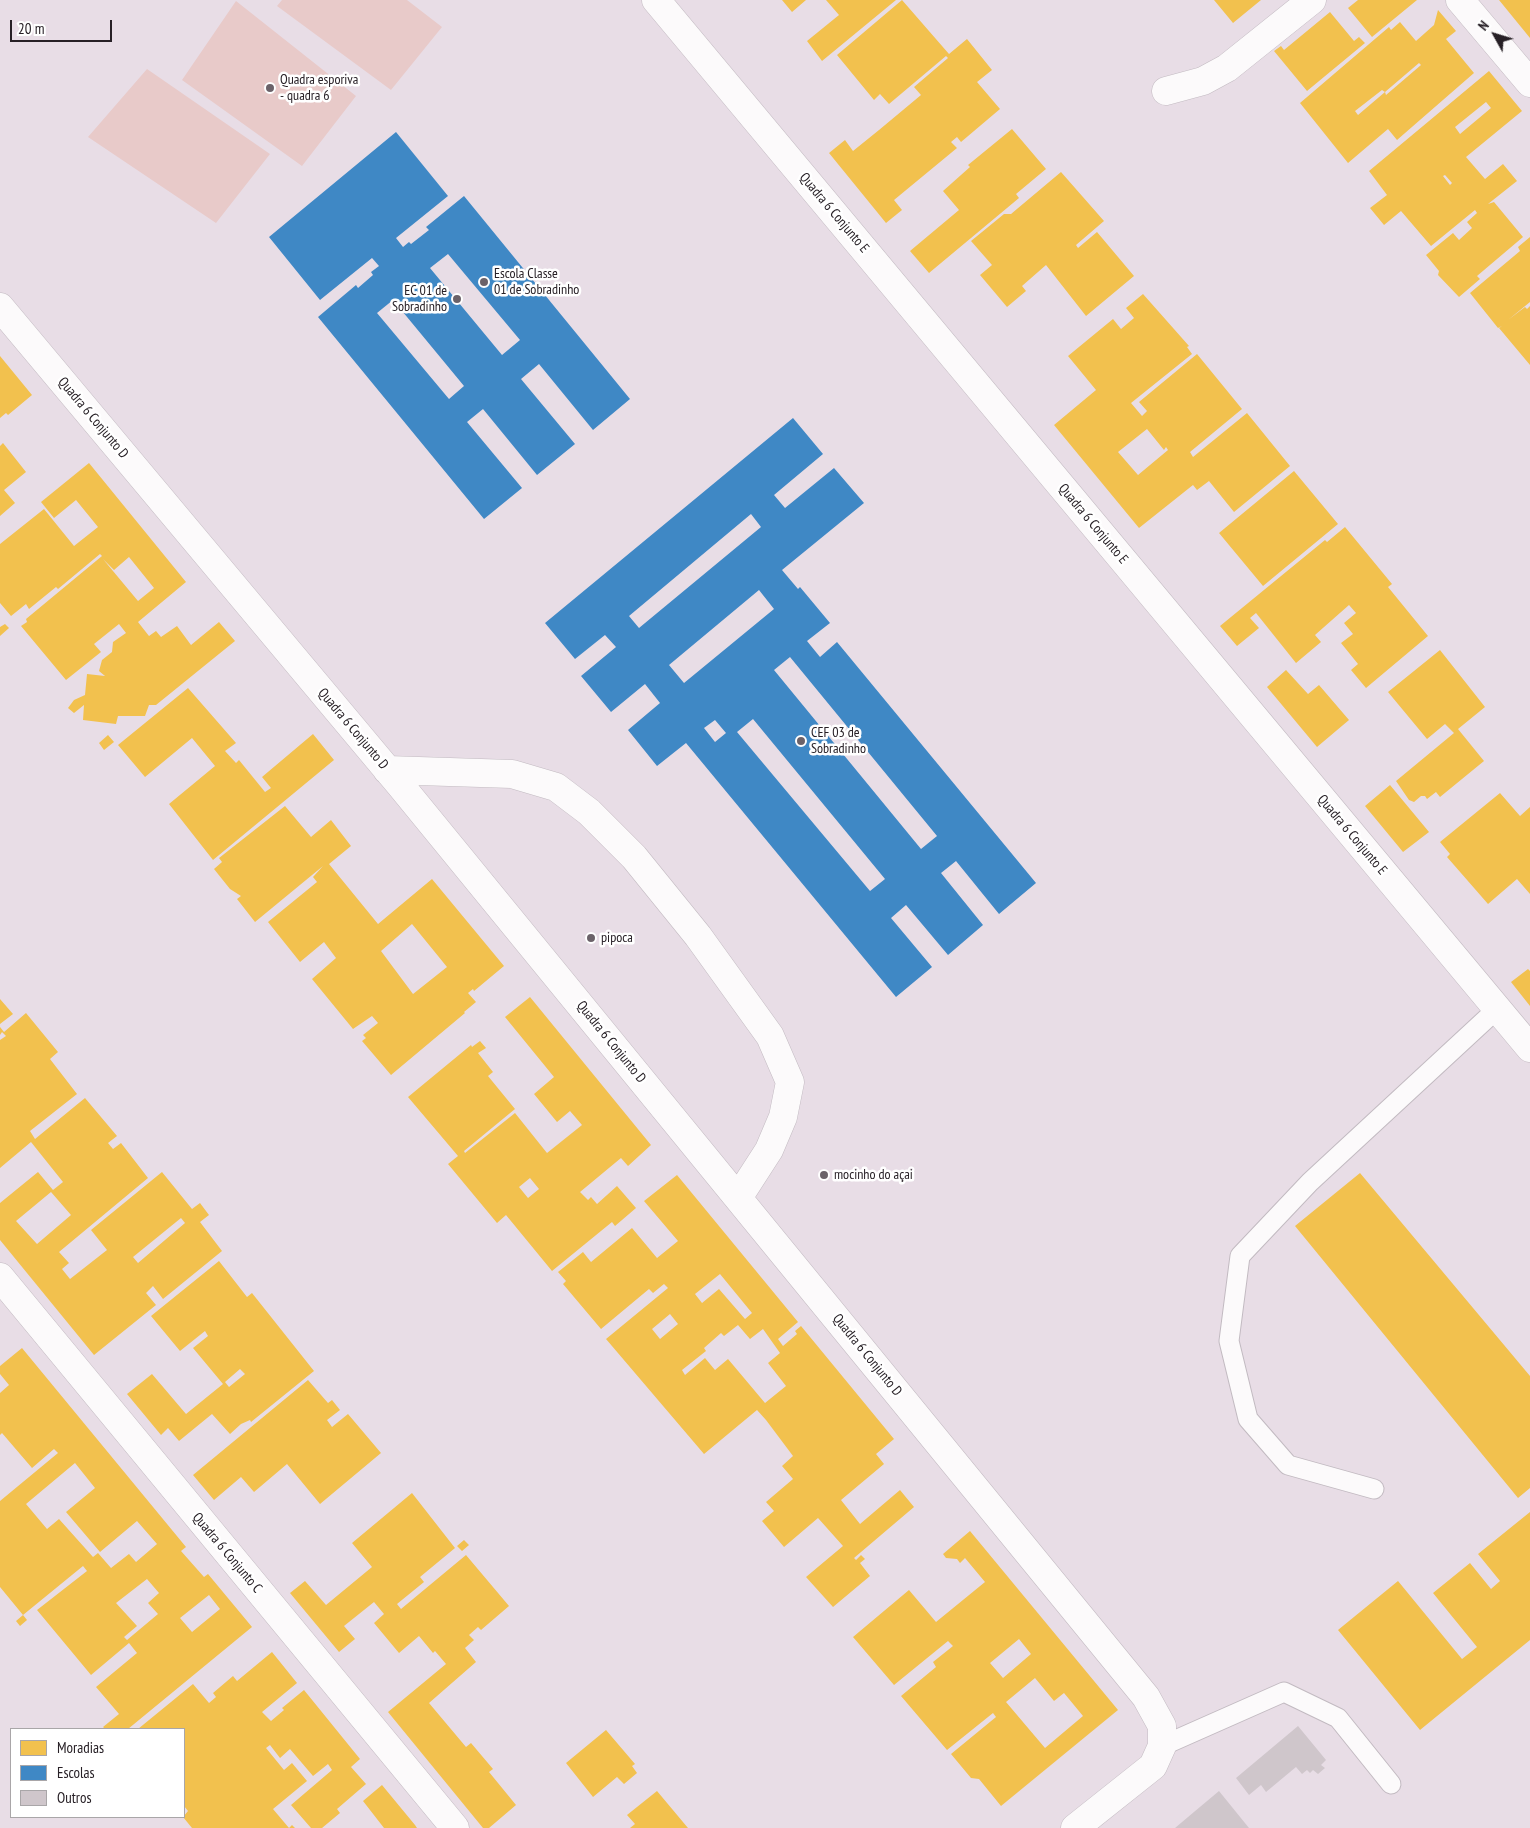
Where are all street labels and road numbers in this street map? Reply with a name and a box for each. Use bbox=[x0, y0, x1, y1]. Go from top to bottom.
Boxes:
street label: Quadra 6 Conjunto E bbox=[796, 170, 872, 256]
street label: Quadra 6 Conjunto D bbox=[54, 374, 132, 462]
street label: Quadra 6 Conjunto E bbox=[1055, 481, 1131, 567]
street label: Quadra 6 Conjunto D bbox=[314, 685, 392, 773]
street label: Quadra 6 Conjunto E bbox=[1314, 792, 1390, 878]
street label: Quadra 6 Conjunto D bbox=[573, 998, 649, 1086]
street label: Quadra 6 Conjunto D bbox=[829, 1311, 905, 1399]
street label: Quadra 6 Conjunto C bbox=[189, 1509, 265, 1597]

